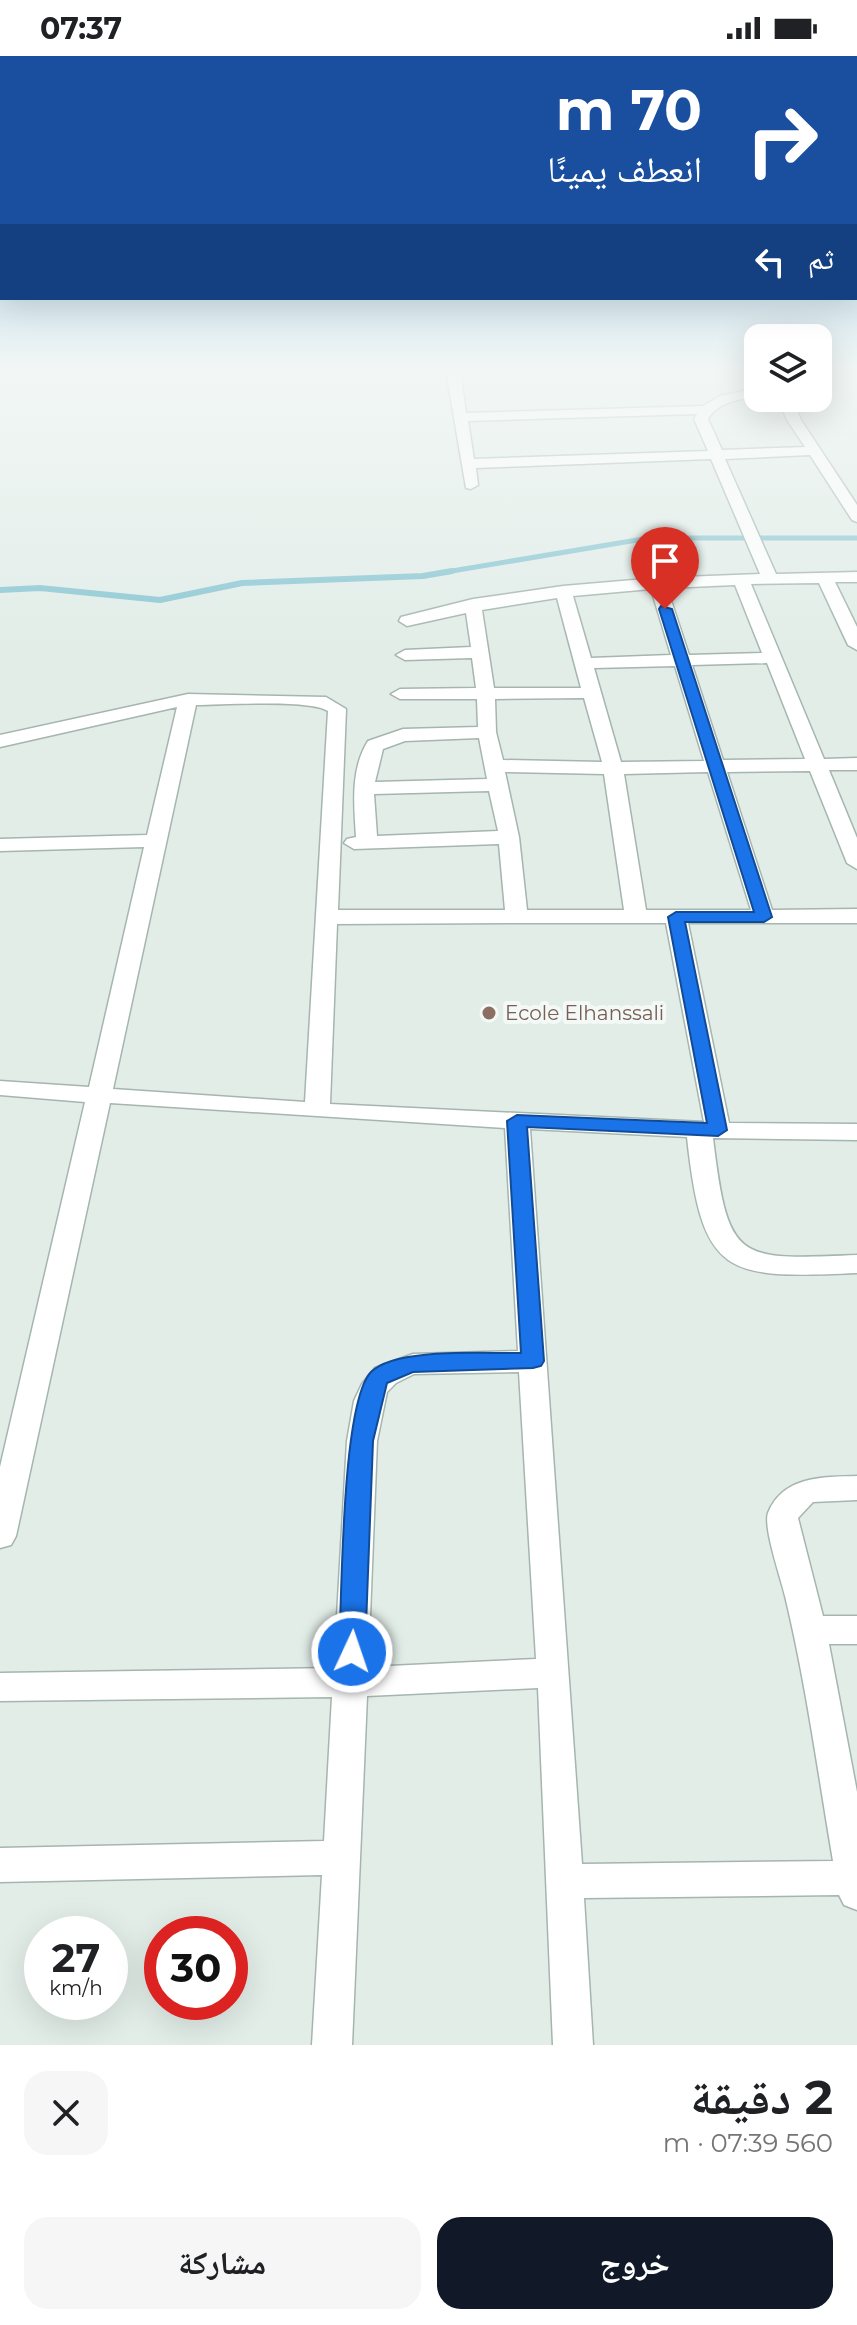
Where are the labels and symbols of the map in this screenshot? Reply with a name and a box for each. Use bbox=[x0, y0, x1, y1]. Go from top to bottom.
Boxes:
pin bbox=[631, 527, 699, 609]
place label: Ecole Elhanssali bbox=[505, 1001, 664, 1025]
marker: Ecole Elhanssali bbox=[480, 1004, 498, 1022]
position arrow bbox=[310, 1610, 394, 1694]
speed limit sign: 30 bbox=[144, 1916, 248, 2020]

